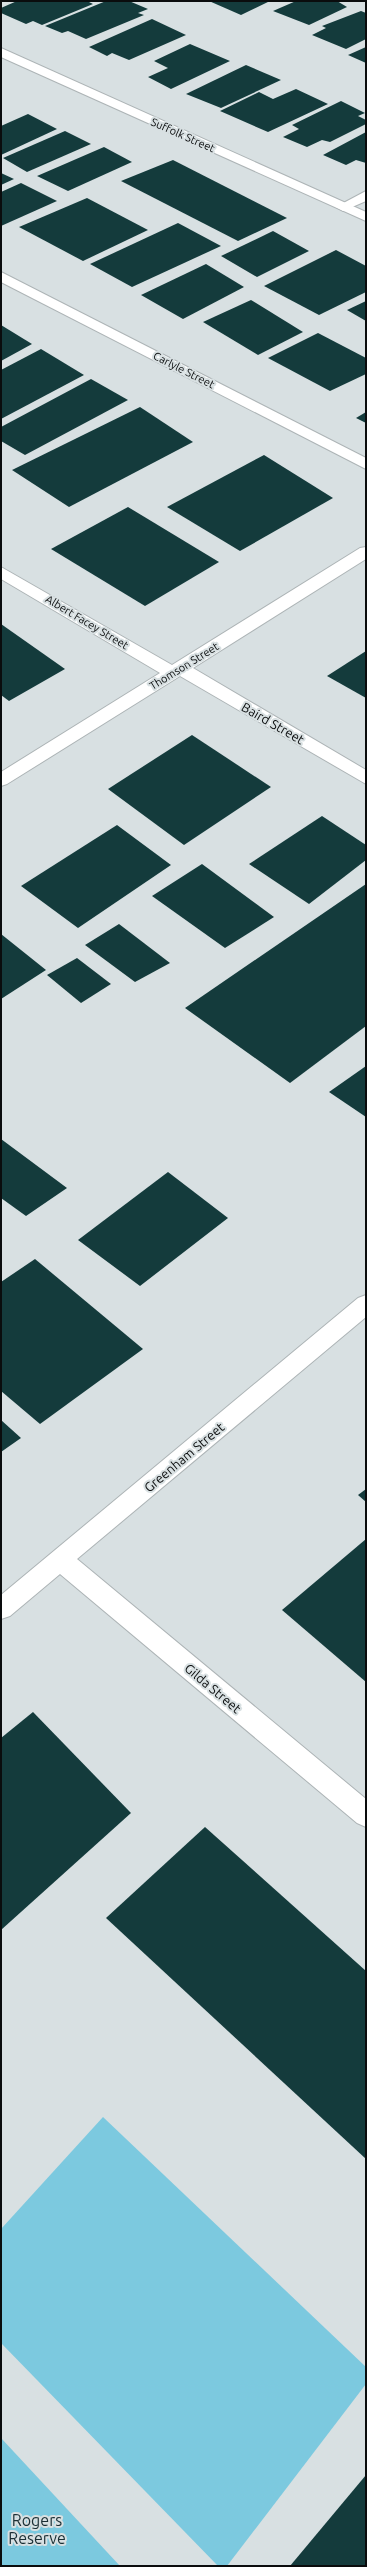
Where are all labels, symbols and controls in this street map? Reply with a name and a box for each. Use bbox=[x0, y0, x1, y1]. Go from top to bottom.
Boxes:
street label: Suffolk Street bbox=[149, 116, 217, 155]
street label: Carlyle Street bbox=[151, 349, 217, 391]
street label: Albert Facey Street bbox=[44, 593, 131, 652]
street label: Thomson Street bbox=[147, 640, 221, 692]
street label: Baird Street bbox=[239, 699, 307, 747]
street label: Greenham Street bbox=[141, 1420, 227, 1494]
street label: Gilda Street bbox=[182, 1661, 244, 1715]
park label: Rogers Reserve bbox=[8, 2511, 66, 2547]

